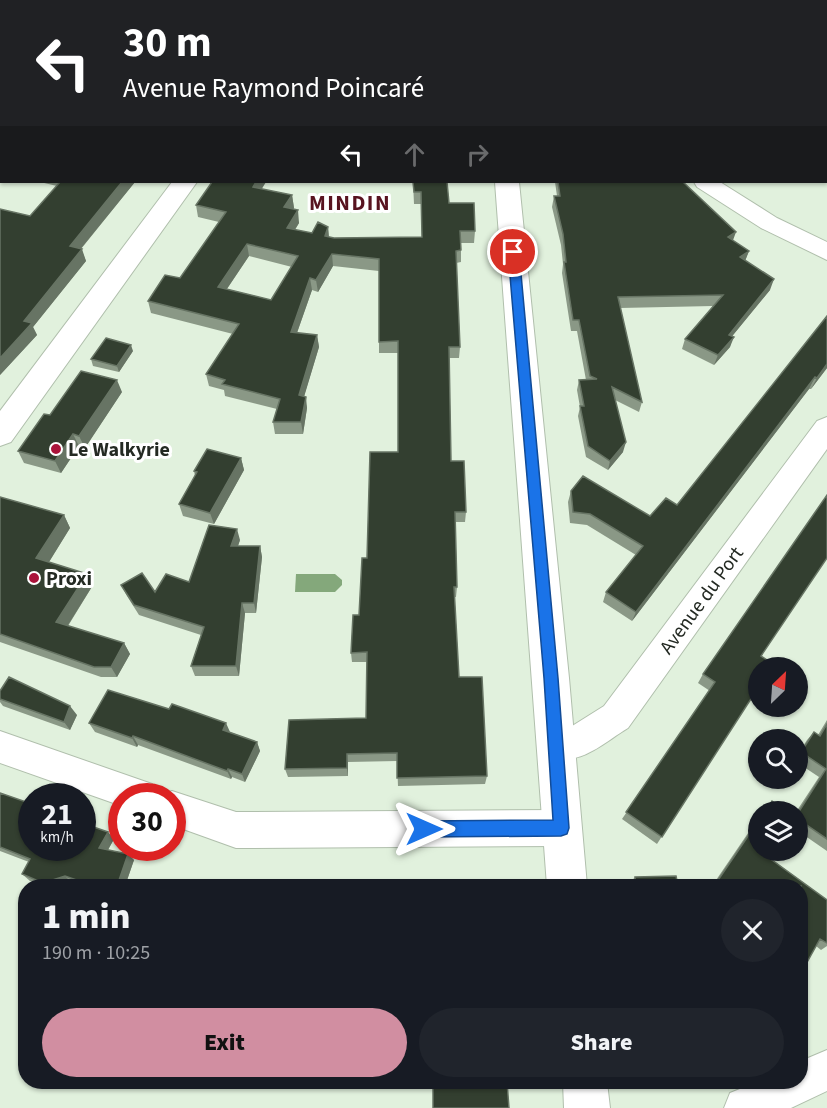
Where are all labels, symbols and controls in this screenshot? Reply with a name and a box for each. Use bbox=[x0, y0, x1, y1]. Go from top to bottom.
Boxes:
text: 30 m bbox=[123, 13, 212, 73]
icon: left bbox=[24, 24, 102, 102]
text: Avenue Raymond Poincaré bbox=[123, 69, 424, 108]
icon: left bbox=[335, 138, 368, 171]
icon: ahead bbox=[398, 138, 431, 171]
icon: right bbox=[461, 138, 494, 171]
district label: MINDIN bbox=[309, 187, 391, 219]
pin bbox=[487, 226, 538, 277]
icon: arrive bbox=[496, 235, 529, 268]
place label: Le Walkyrie bbox=[68, 436, 170, 464]
marker: Le Walkyrie bbox=[49, 442, 63, 456]
street label: Avenue du Port bbox=[653, 541, 751, 660]
place label: Proxi bbox=[46, 565, 92, 593]
marker: Proxi bbox=[27, 571, 41, 585]
north arrow bbox=[748, 657, 808, 717]
map controls bbox=[748, 657, 808, 861]
button: search bbox=[748, 729, 808, 789]
speed limit sign: 30 bbox=[108, 783, 186, 861]
text: 21 bbox=[41, 793, 73, 836]
position arrow bbox=[392, 797, 456, 861]
button: layers bbox=[748, 801, 808, 861]
text: km/h bbox=[40, 827, 74, 848]
text: 1 min bbox=[42, 891, 130, 942]
button: close bbox=[721, 899, 784, 962]
text: 190 m · 10:25 bbox=[42, 939, 150, 967]
button: Exit bbox=[42, 1008, 407, 1077]
button: Share bbox=[419, 1008, 784, 1077]

